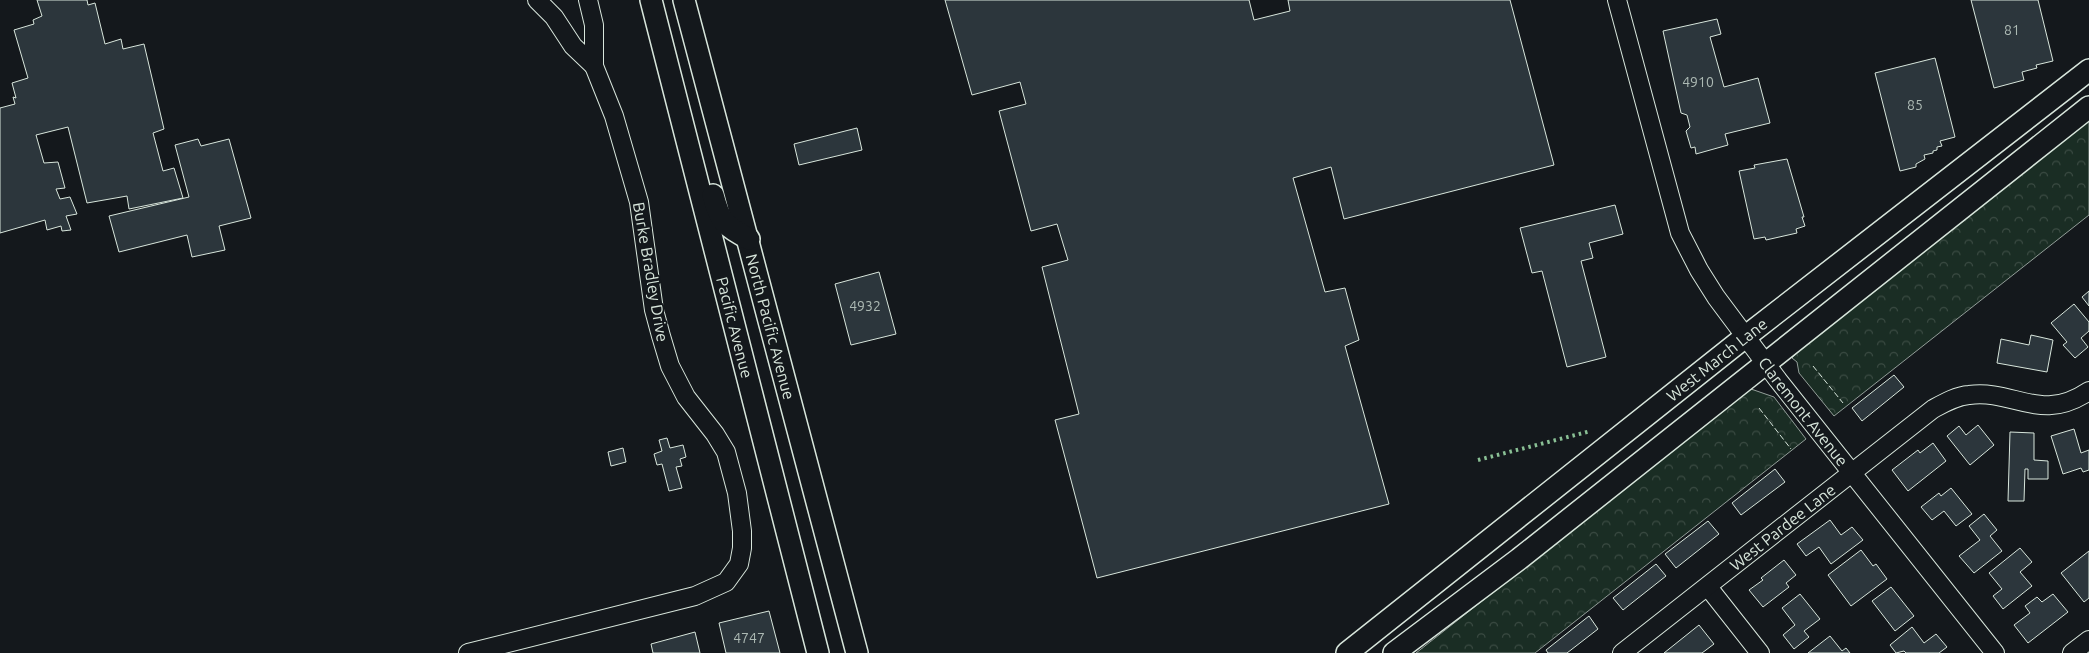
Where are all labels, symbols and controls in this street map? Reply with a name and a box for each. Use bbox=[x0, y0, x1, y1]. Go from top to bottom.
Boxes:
house number: 81 bbox=[2004, 22, 2020, 38]
house number: 4910 bbox=[1682, 74, 1714, 90]
house number: 85 bbox=[1907, 97, 1923, 113]
street label: Burke Bradley Drive bbox=[630, 201, 672, 343]
street label: North Pacific Avenue bbox=[743, 252, 798, 402]
street label: Pacific Avenue bbox=[713, 275, 756, 380]
house number: 4932 bbox=[849, 298, 881, 314]
street label: West March Lane bbox=[1663, 314, 1771, 405]
street label: Claremont Avenue bbox=[1755, 354, 1852, 470]
street label: West Pardee Lane bbox=[1726, 480, 1839, 574]
house number: 4747 bbox=[733, 630, 765, 646]

